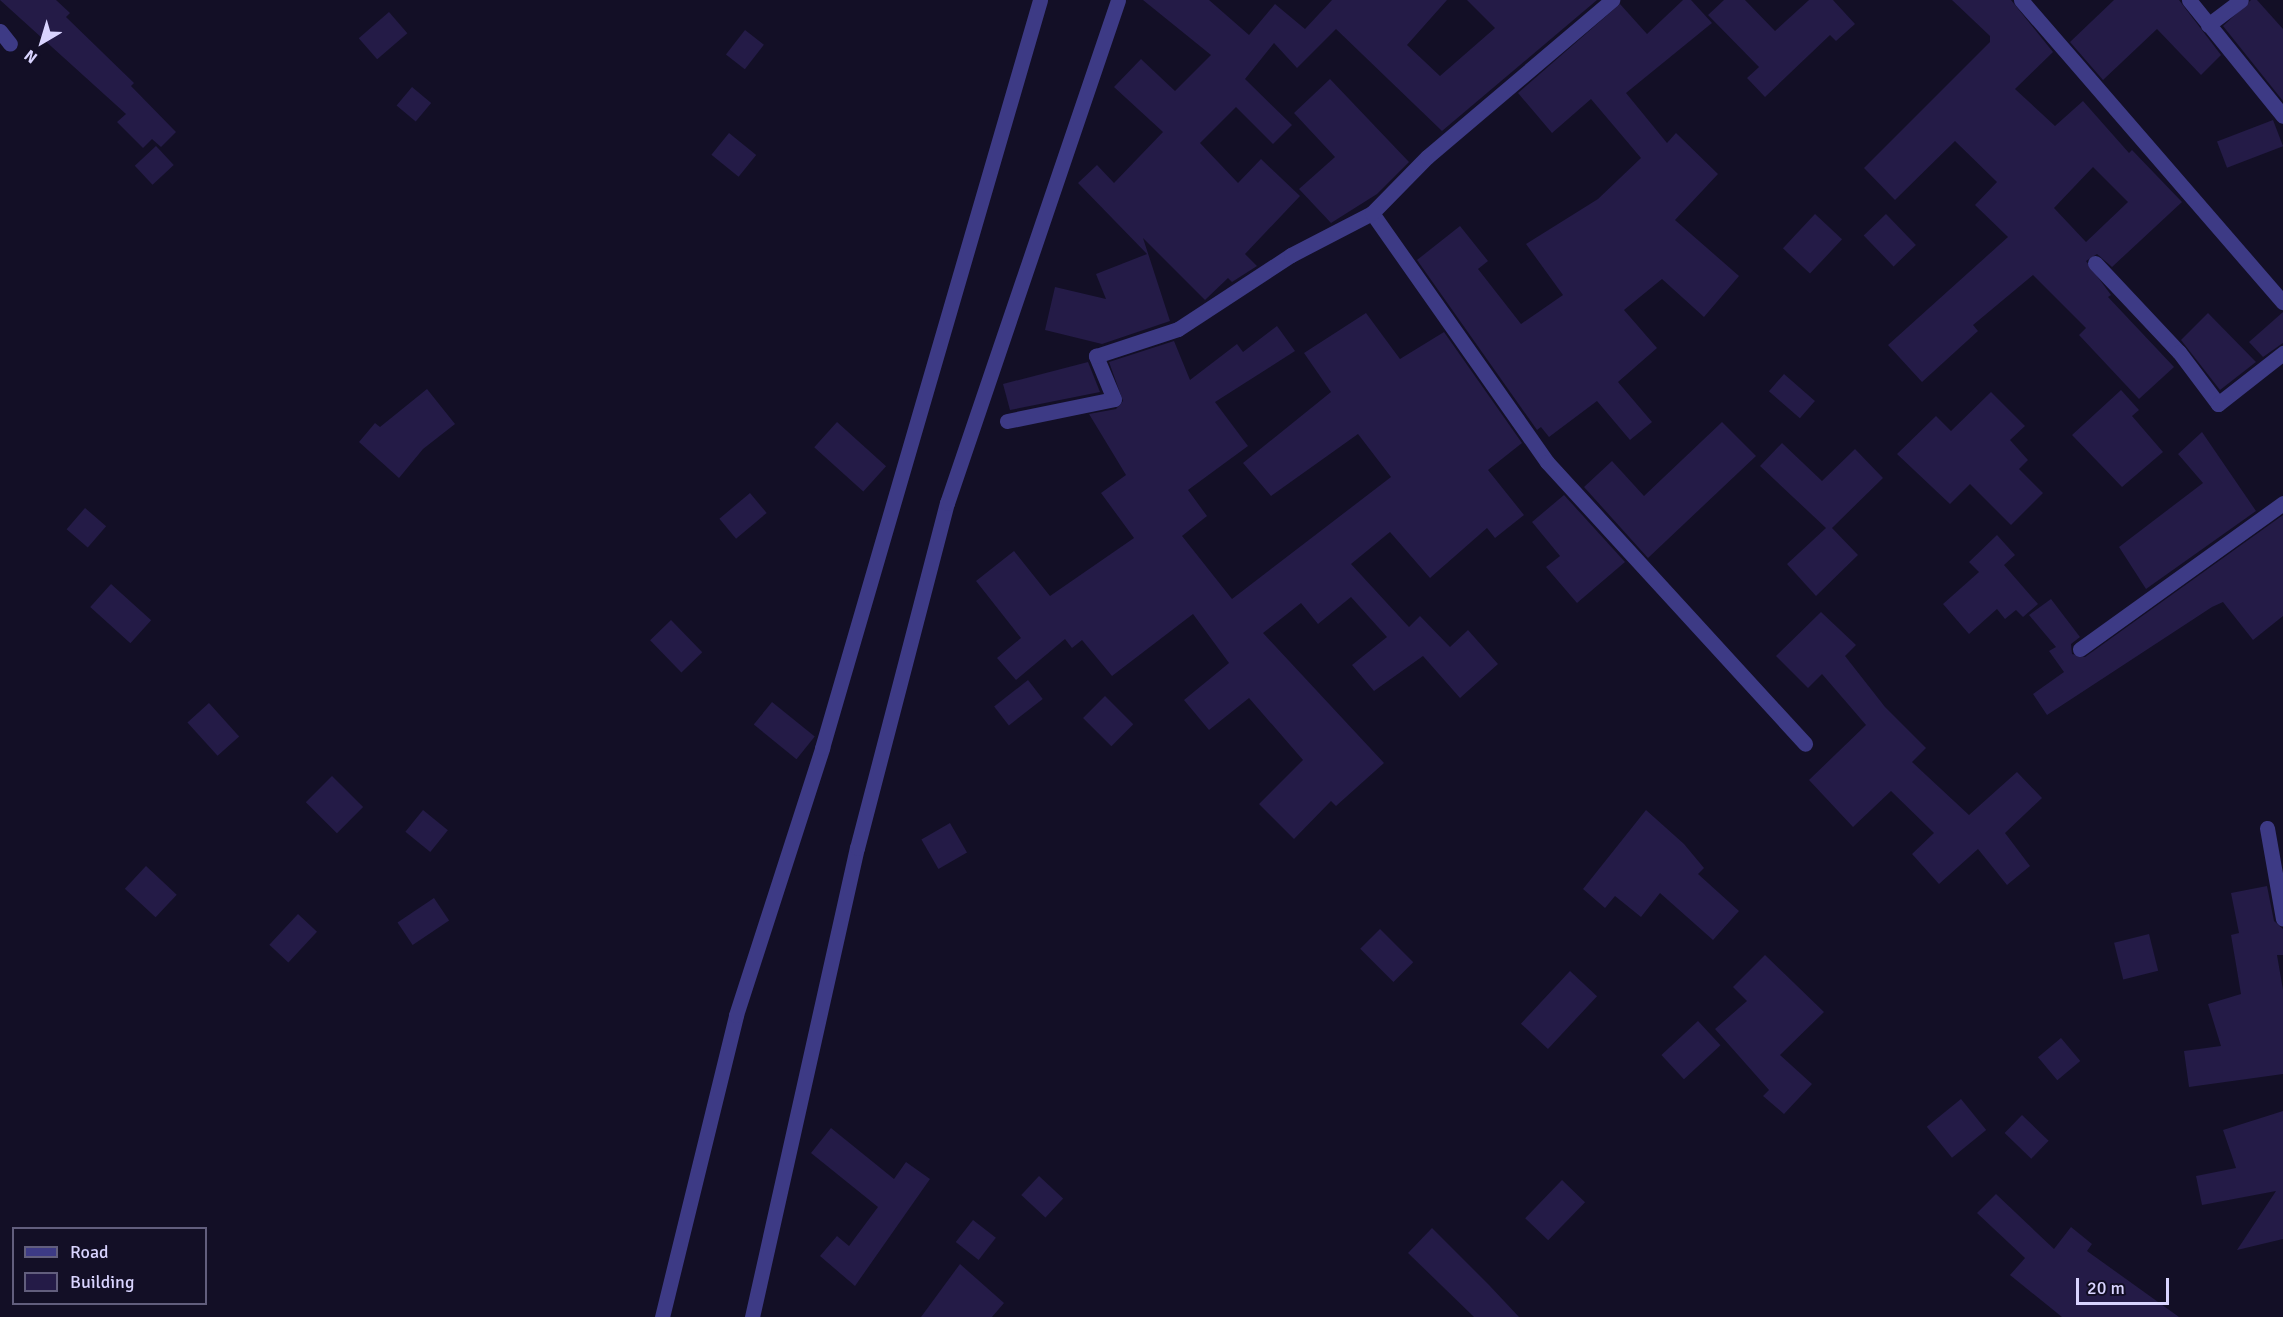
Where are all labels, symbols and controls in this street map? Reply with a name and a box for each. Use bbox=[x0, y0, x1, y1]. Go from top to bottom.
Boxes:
north arrow bbox=[12, 12, 72, 72]
text: N bbox=[20, 45, 41, 67]
legend bbox=[12, 1227, 207, 1305]
text: Road bbox=[70, 1241, 109, 1263]
scale bar bbox=[2079, 1266, 2172, 1304]
text: Building bbox=[70, 1271, 134, 1293]
text: 20 m bbox=[2087, 1277, 2125, 1299]

